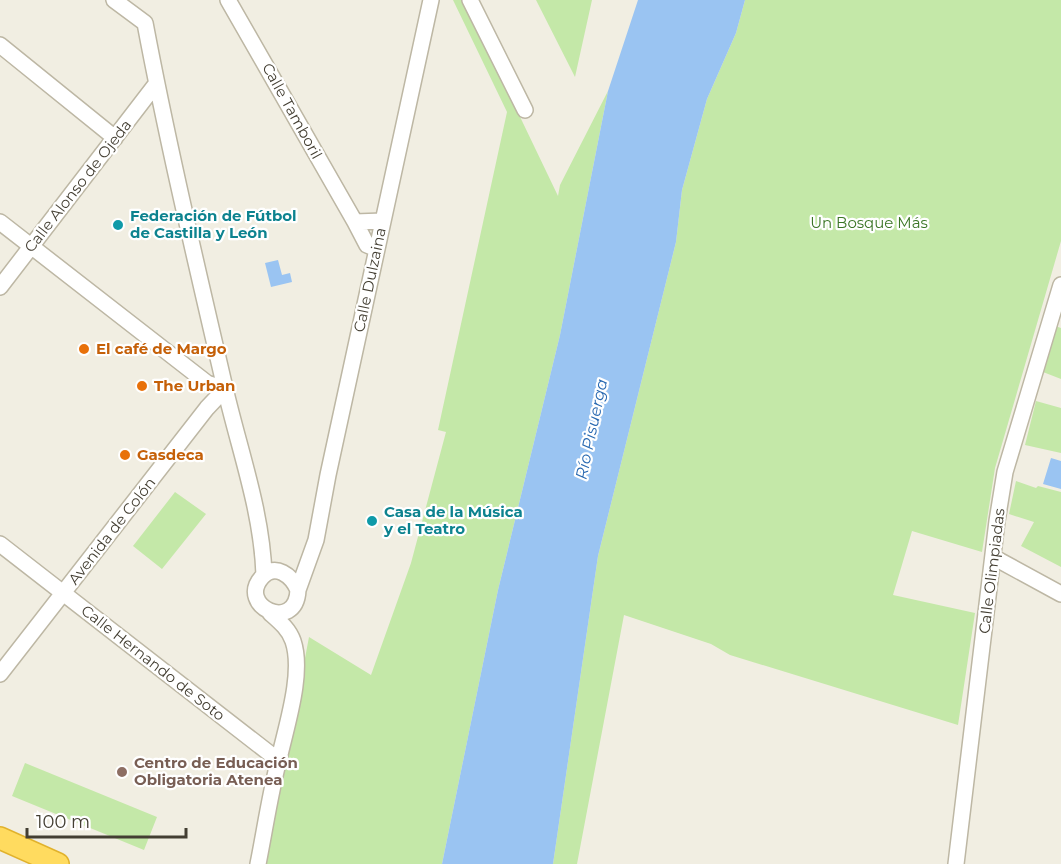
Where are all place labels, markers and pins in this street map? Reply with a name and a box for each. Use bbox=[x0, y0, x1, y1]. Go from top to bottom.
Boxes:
place label: Federación de Fútbol de Castilla y León bbox=[130, 206, 297, 242]
marker: Federación de Fútbol de Castilla y León bbox=[111, 218, 125, 232]
place label: El café de Margo bbox=[96, 339, 227, 358]
marker: El café de Margo bbox=[77, 342, 91, 356]
place label: The Urban bbox=[154, 376, 235, 395]
marker: The Urban bbox=[135, 379, 149, 393]
place label: Gasdeca bbox=[137, 445, 204, 464]
marker: Gasdeca bbox=[118, 448, 132, 462]
place label: Casa de la Música y el Teatro bbox=[383, 502, 523, 538]
marker: Casa de la Música y el Teatro bbox=[365, 514, 379, 528]
place label: Centro de Educación Obligatoria Atenea bbox=[134, 753, 298, 789]
marker: Centro de Educación Obligatoria Atenea bbox=[115, 765, 129, 779]

